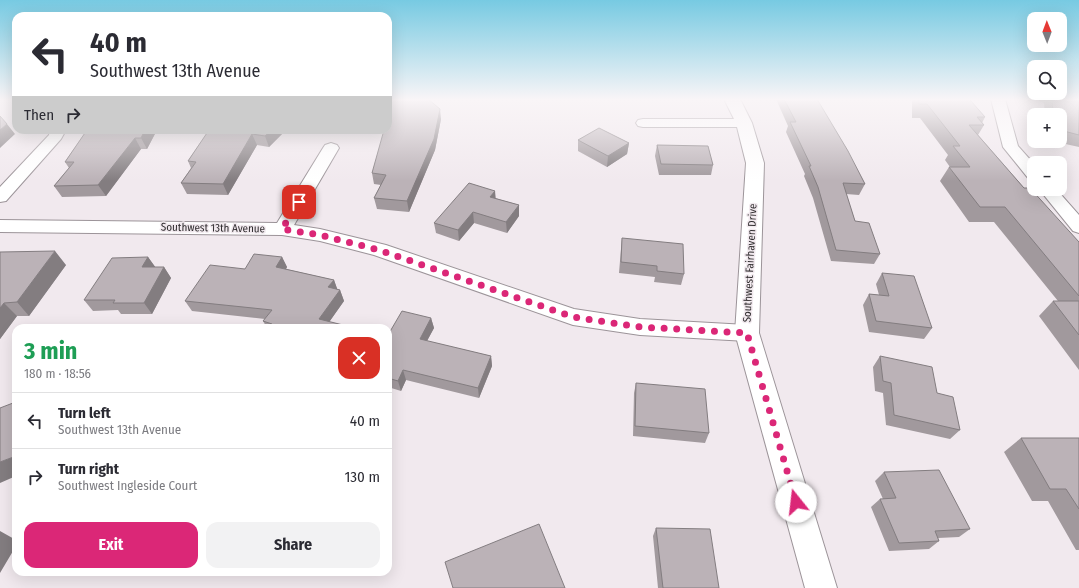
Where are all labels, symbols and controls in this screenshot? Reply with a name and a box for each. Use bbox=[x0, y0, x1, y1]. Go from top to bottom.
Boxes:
north arrow bbox=[1027, 12, 1067, 52]
map controls bbox=[1027, 12, 1067, 196]
text: 40 m bbox=[90, 26, 147, 59]
icon: left bbox=[24, 28, 76, 80]
text: Southwest 13th Avenue bbox=[90, 60, 261, 82]
button: search bbox=[1027, 60, 1067, 100]
icon: right bbox=[62, 104, 84, 126]
text: Then bbox=[24, 106, 54, 124]
button: + bbox=[1027, 108, 1067, 148]
button: − bbox=[1027, 156, 1067, 196]
pin bbox=[282, 185, 316, 219]
icon: arrive bbox=[288, 191, 310, 213]
street label: Southwest Fairhaven Drive bbox=[740, 203, 760, 323]
street label: Southwest 13th Avenue bbox=[161, 221, 265, 235]
text: 3 min bbox=[24, 337, 77, 365]
button: close bbox=[338, 337, 380, 379]
text: 180 m · 18:56 bbox=[24, 366, 91, 381]
text: Turn left bbox=[58, 404, 111, 422]
icon: left bbox=[24, 410, 46, 432]
text: 40 m bbox=[350, 412, 380, 430]
text: Southwest 13th Avenue bbox=[58, 422, 181, 437]
text: Turn right bbox=[58, 460, 119, 478]
icon: right bbox=[24, 466, 46, 488]
text: 130 m bbox=[345, 468, 380, 486]
text: Southwest Ingleside Court bbox=[58, 478, 197, 493]
position arrow bbox=[775, 481, 817, 523]
button: Exit bbox=[24, 522, 198, 568]
button: Share bbox=[206, 522, 380, 568]

